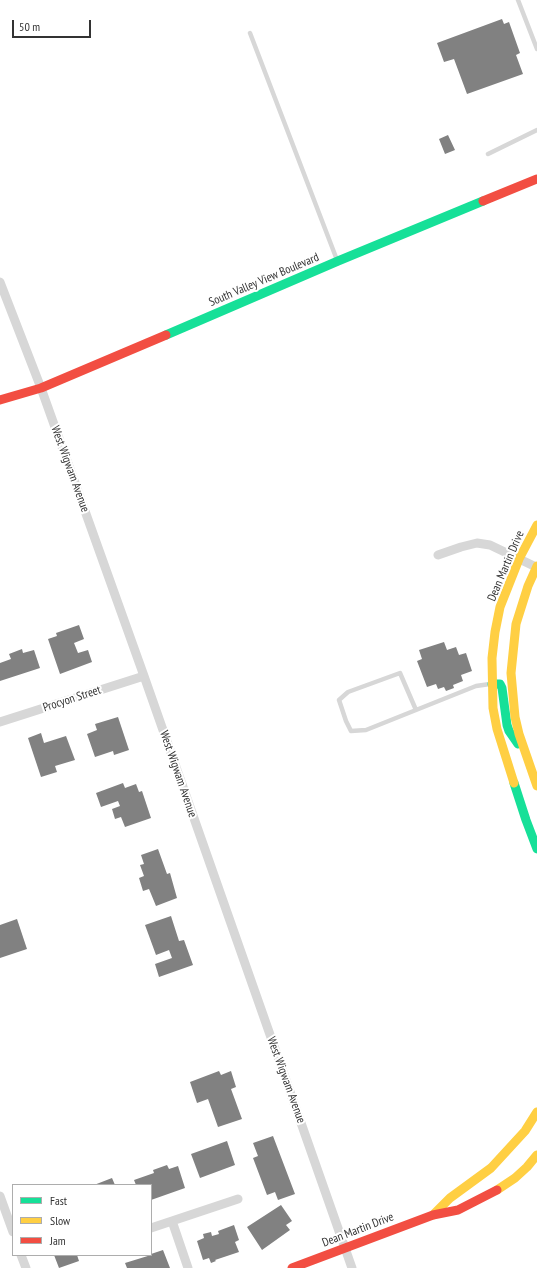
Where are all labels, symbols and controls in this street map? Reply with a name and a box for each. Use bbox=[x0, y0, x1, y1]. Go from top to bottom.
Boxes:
scale bar bbox=[14, 12, 93, 38]
text: 50 m bbox=[19, 19, 40, 34]
street label: South Valley View Boulevard bbox=[207, 250, 321, 310]
street label: West Wigwam Avenue bbox=[48, 424, 92, 514]
street label: Dean Martin Drive bbox=[485, 528, 527, 604]
street label: Procyon Street bbox=[41, 683, 103, 715]
street label: West Wigwam Avenue bbox=[156, 729, 200, 819]
street label: West Wigwam Avenue bbox=[264, 1035, 308, 1125]
legend bbox=[12, 1184, 152, 1256]
text: Fast bbox=[50, 1193, 67, 1208]
street label: Dean Martin Drive bbox=[320, 1210, 396, 1250]
text: Slow bbox=[50, 1213, 70, 1228]
text: Jam bbox=[50, 1233, 66, 1248]

